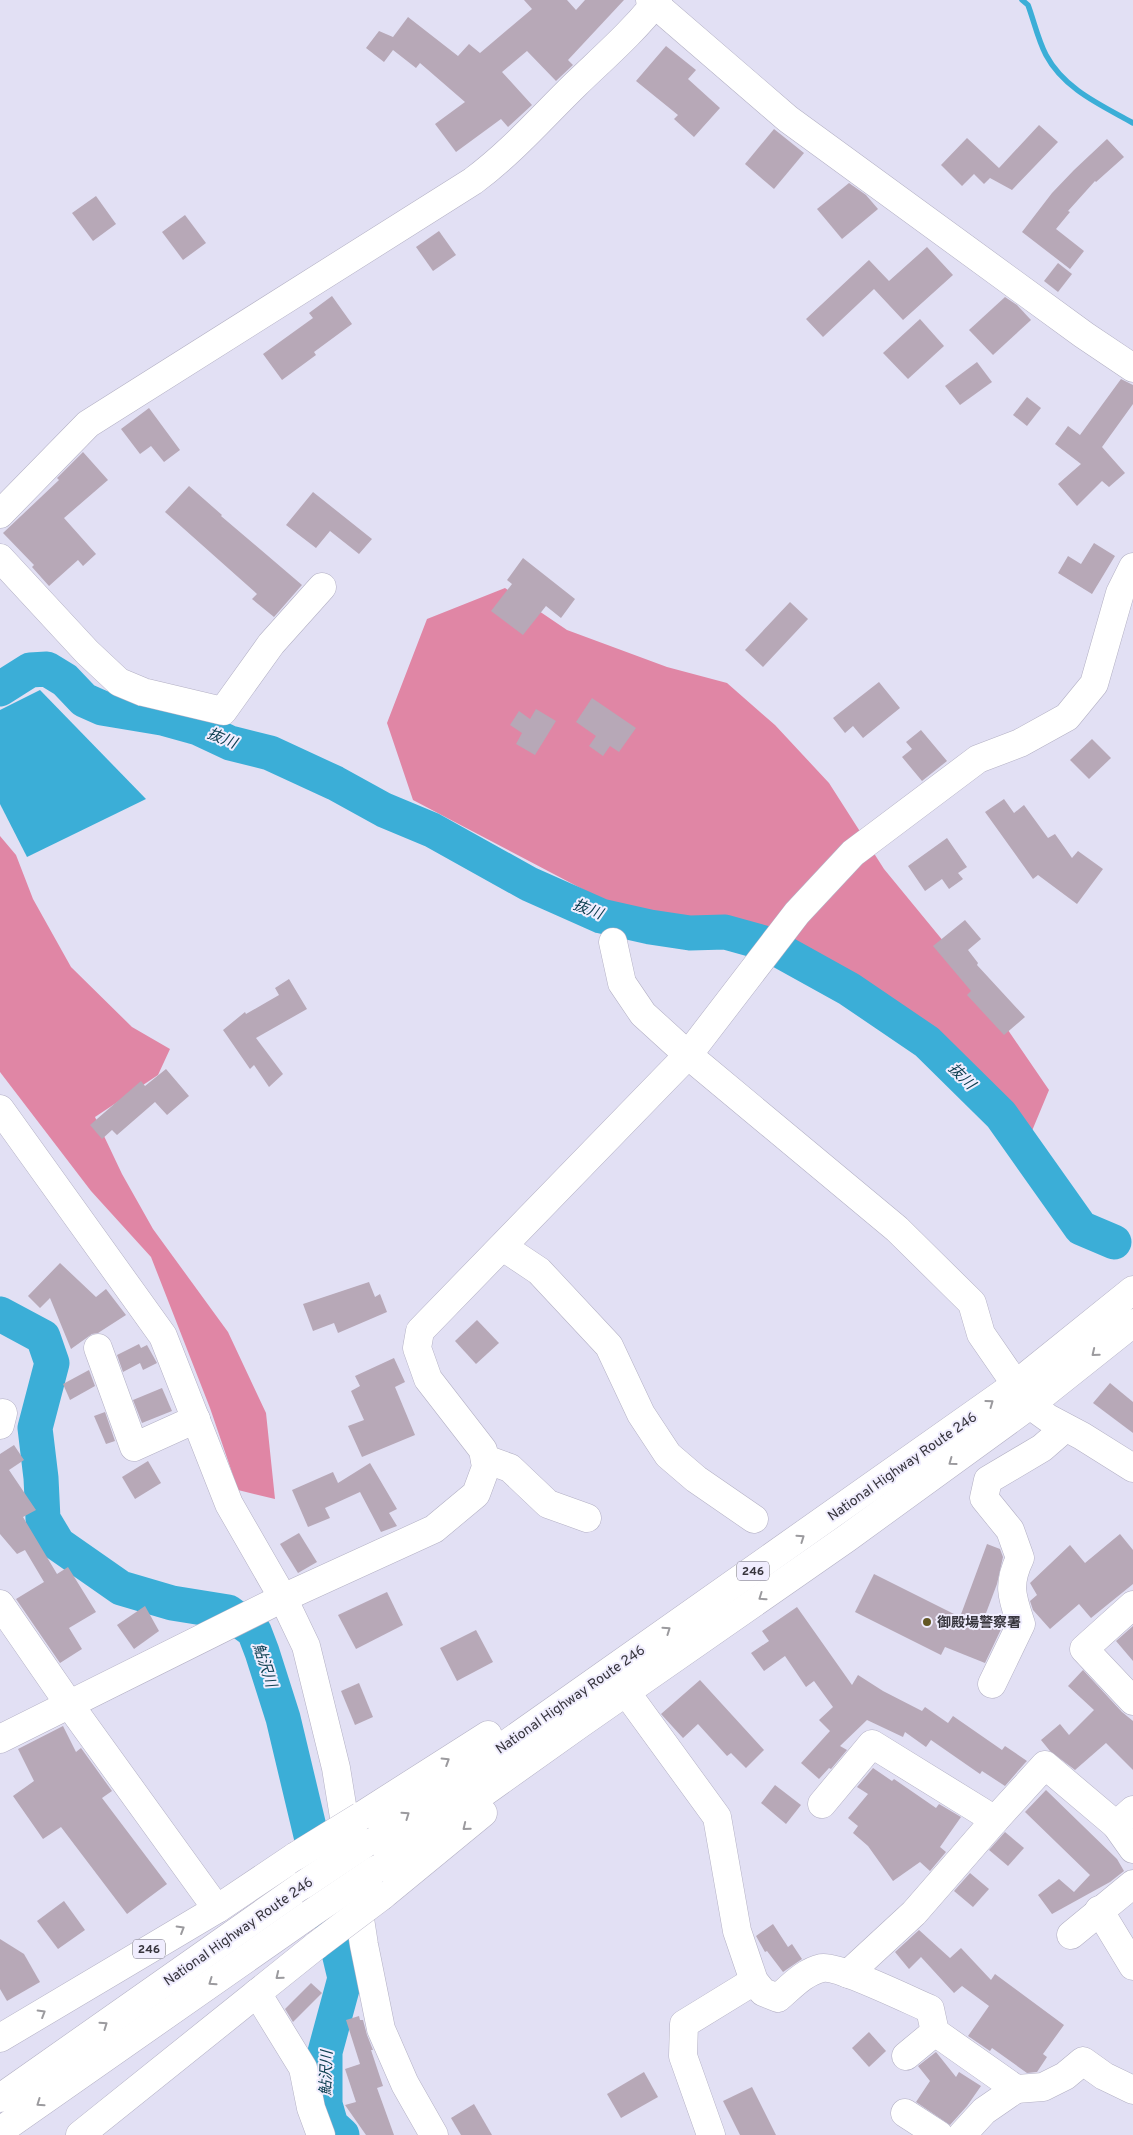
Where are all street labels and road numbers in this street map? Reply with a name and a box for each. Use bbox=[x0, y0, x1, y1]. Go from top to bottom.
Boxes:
street label: National Highway Route 246 bbox=[825, 1409, 981, 1525]
road number: 246 bbox=[737, 1562, 769, 1580]
street label: National Highway Route 246 bbox=[493, 1642, 649, 1758]
street label: National Highway Route 246 bbox=[161, 1874, 317, 1990]
road number: 246 bbox=[133, 1940, 165, 1958]

